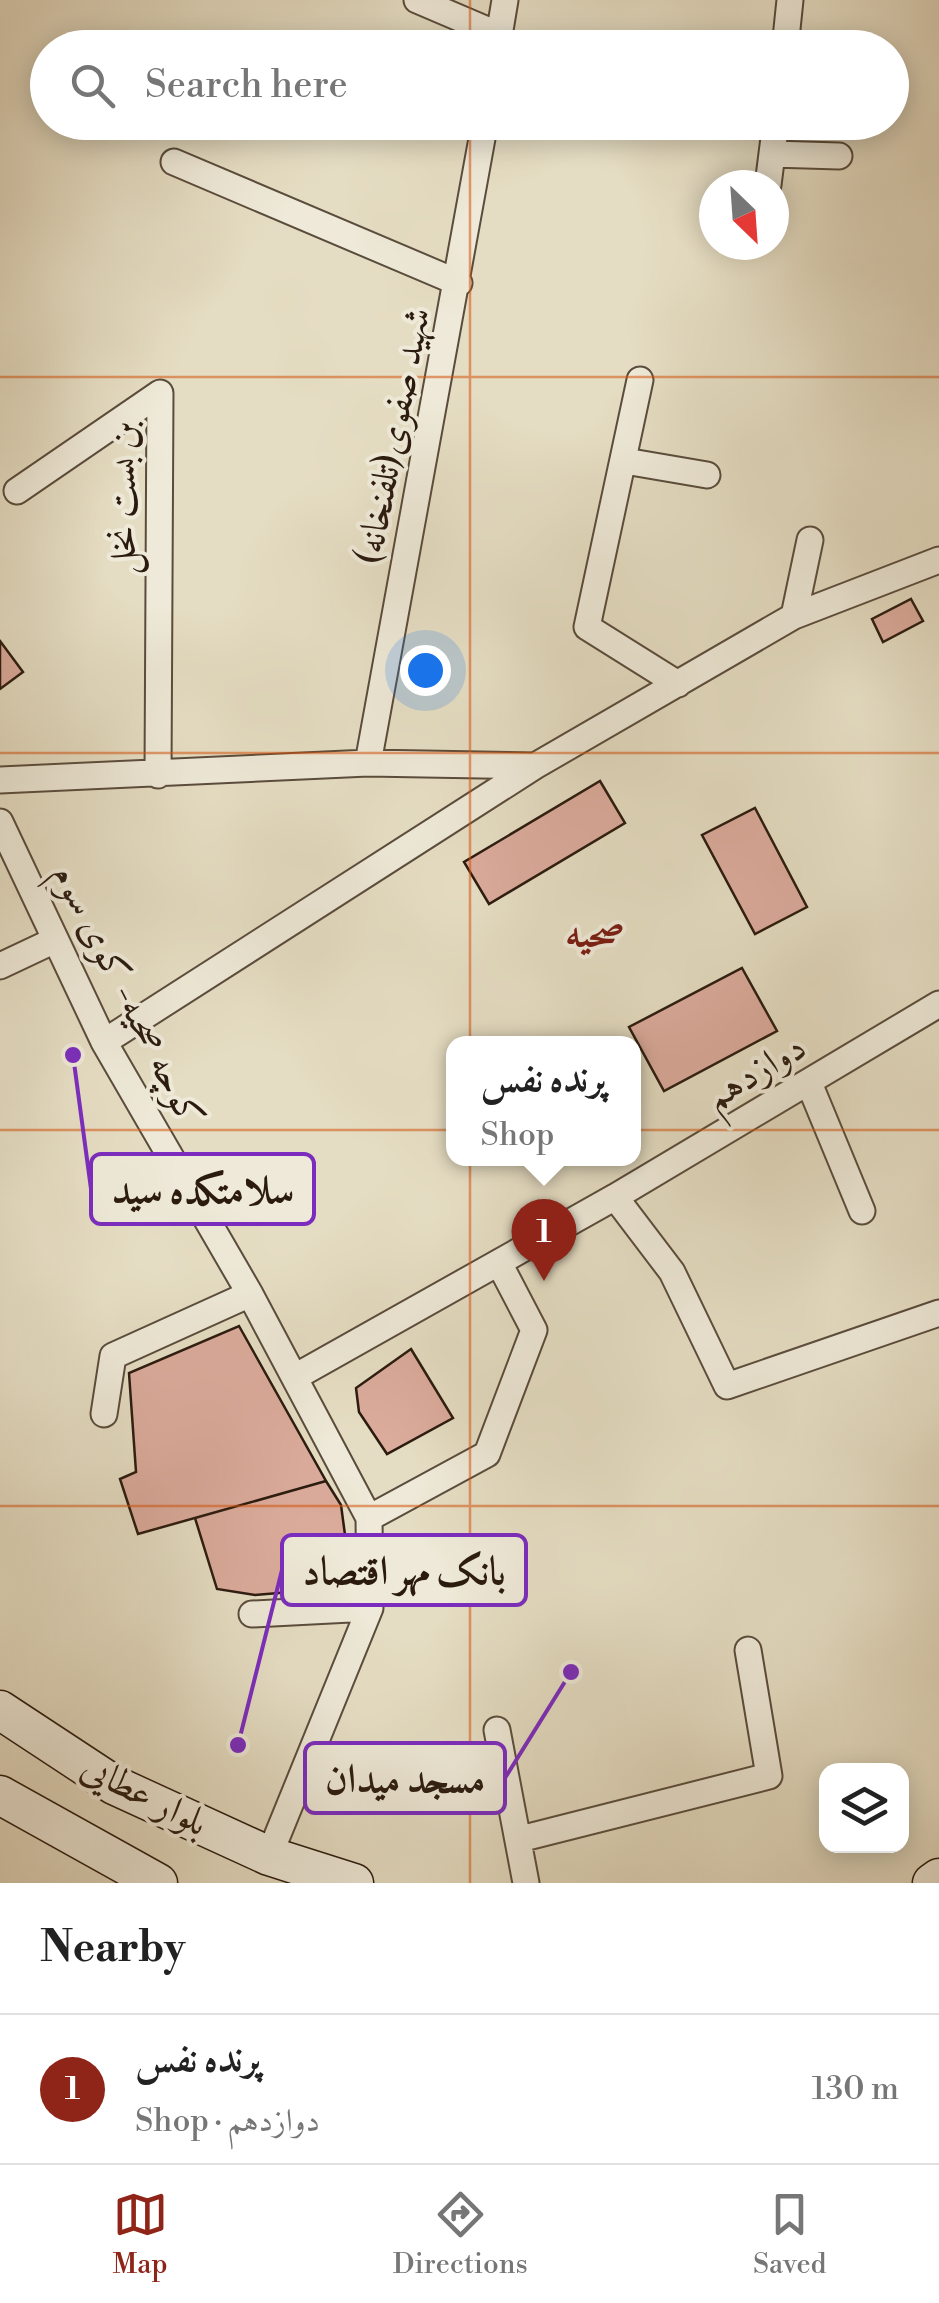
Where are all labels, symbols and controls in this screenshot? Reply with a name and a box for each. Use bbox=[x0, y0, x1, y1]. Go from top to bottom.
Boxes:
search box bbox=[30, 30, 909, 140]
icon: search bbox=[65, 58, 120, 113]
text: Search here bbox=[145, 62, 348, 109]
north arrow bbox=[699, 170, 789, 260]
street label: شهید صفوی(تلفنخانه) bbox=[346, 304, 441, 569]
street label: بن بست نخل bbox=[100, 421, 149, 575]
your location bbox=[400, 645, 451, 696]
street label: کوچه صحیه- کوی سوم bbox=[34, 856, 214, 1139]
district label: صحیه bbox=[565, 909, 625, 959]
street label: دوازدهم bbox=[697, 1024, 821, 1130]
popup bbox=[446, 1036, 641, 1166]
text: پرنده نفس bbox=[481, 1056, 606, 1103]
text: Shop bbox=[481, 1115, 555, 1155]
callout: سلامتکده سید bbox=[91, 1154, 314, 1224]
text: سلامتکده سید bbox=[112, 1166, 294, 1216]
pin: 1 bbox=[512, 1198, 576, 1281]
callout: بانک مهر اقتصاد bbox=[282, 1535, 526, 1605]
text: بانک مهر اقتصاد bbox=[302, 1547, 506, 1597]
callout: مسجد میدان bbox=[305, 1743, 505, 1813]
street label: بلوار عطایی bbox=[73, 1744, 216, 1847]
text: مسجد میدان bbox=[325, 1755, 485, 1805]
map controls bbox=[819, 1763, 909, 1853]
button: layers bbox=[819, 1763, 909, 1853]
text: Nearby bbox=[40, 1922, 185, 1975]
text: پرنده نفس bbox=[135, 2036, 261, 2083]
text: 1 bbox=[65, 2069, 80, 2109]
text: 130 m bbox=[812, 2069, 899, 2109]
text: Shop · دوازدهم bbox=[135, 2101, 320, 2141]
tab: Map bbox=[113, 2187, 168, 2282]
tab: Directions bbox=[393, 2187, 528, 2282]
tab: Saved bbox=[753, 2187, 826, 2282]

